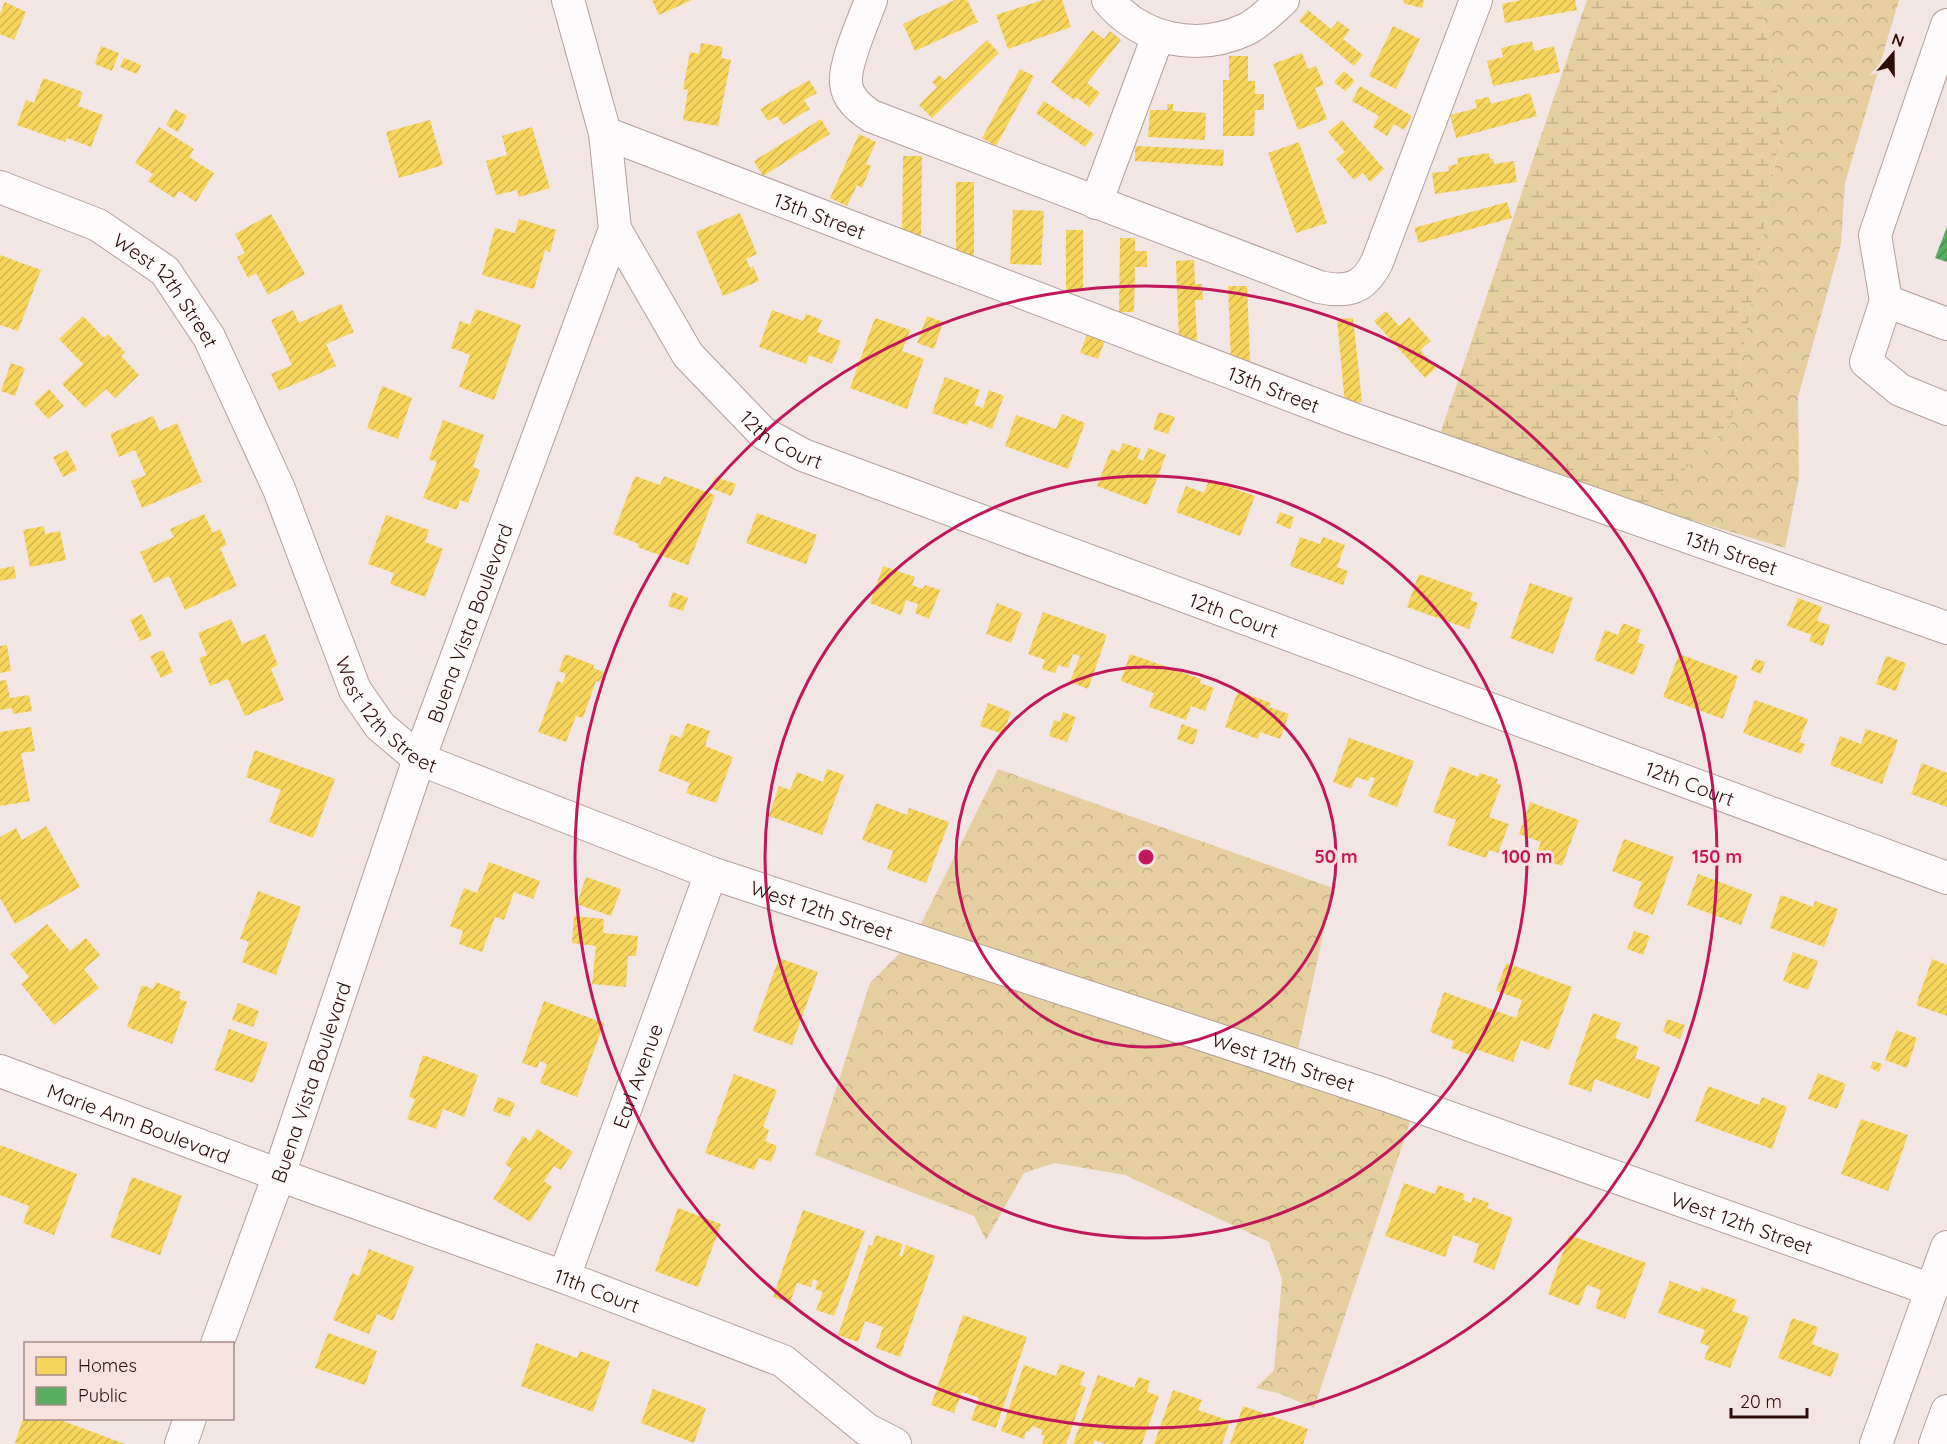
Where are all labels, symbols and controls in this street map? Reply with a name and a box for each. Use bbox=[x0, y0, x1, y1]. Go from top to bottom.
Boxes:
north arrow bbox=[1863, 24, 1923, 84]
text: N bbox=[1889, 28, 1907, 51]
street label: 13th Street bbox=[770, 186, 869, 244]
street label: West 12th Street bbox=[109, 227, 225, 351]
street label: 13th Street bbox=[1224, 360, 1323, 418]
street label: 12th Court bbox=[735, 405, 826, 474]
street label: Buena Vista Boulevard bbox=[421, 520, 518, 726]
street label: 13th Street bbox=[1682, 524, 1781, 580]
street label: 12th Court bbox=[1186, 586, 1282, 642]
street label: West 12th Street bbox=[331, 653, 441, 777]
street label: 12th Court bbox=[1642, 755, 1738, 811]
text: 50 m bbox=[1314, 845, 1358, 868]
text: 100 m bbox=[1502, 845, 1552, 868]
text: 150 m bbox=[1692, 845, 1742, 868]
centre of rings bbox=[1136, 847, 1156, 867]
street label: West 12th Street bbox=[747, 874, 897, 945]
street label: Buena Vista Boulevard bbox=[265, 978, 356, 1186]
street label: Earl Avenue bbox=[607, 1020, 668, 1132]
street label: West 12th Street bbox=[1209, 1026, 1358, 1096]
street label: Marie Ann Boulevard bbox=[44, 1077, 234, 1168]
street label: West 12th Street bbox=[1668, 1185, 1817, 1259]
street label: 11th Court bbox=[551, 1262, 644, 1317]
legend bbox=[24, 1342, 234, 1420]
text: Homes bbox=[78, 1354, 137, 1377]
scale bar bbox=[1731, 1381, 1808, 1419]
text: Public bbox=[78, 1384, 127, 1407]
text: 20 m bbox=[1740, 1390, 1782, 1413]

